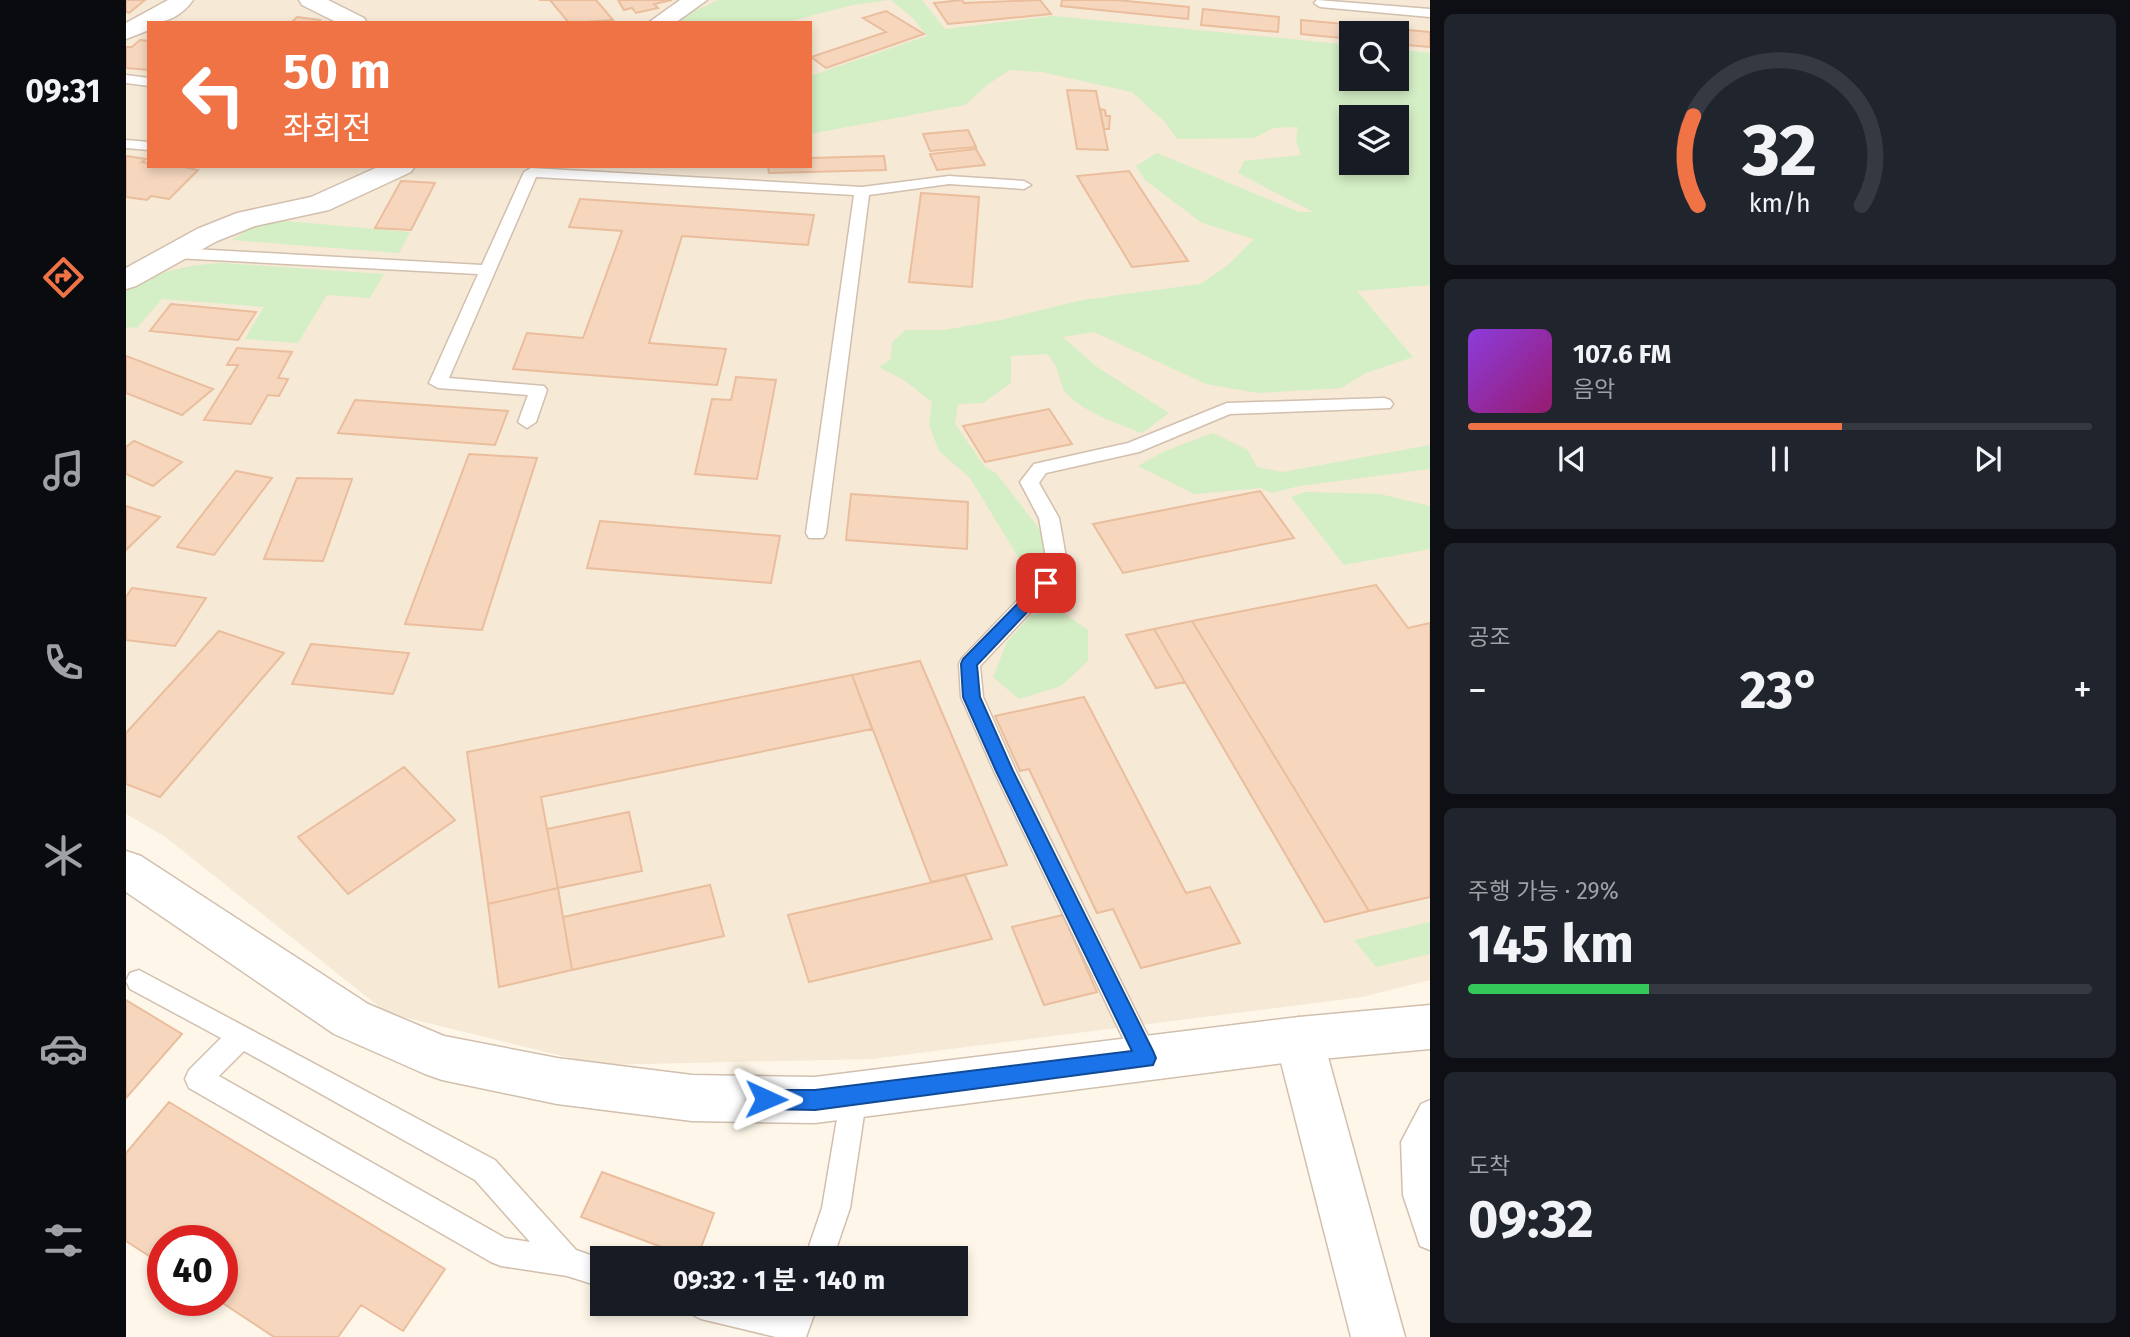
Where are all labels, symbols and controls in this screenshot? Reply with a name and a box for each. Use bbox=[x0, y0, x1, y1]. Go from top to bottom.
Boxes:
map controls bbox=[1339, 21, 1409, 175]
button: search bbox=[1339, 21, 1409, 91]
text: 50 m bbox=[283, 42, 391, 101]
icon: left bbox=[168, 49, 259, 140]
text: 09:31 bbox=[25, 72, 101, 110]
button: layers bbox=[1339, 105, 1409, 175]
text: 32 bbox=[1742, 108, 1817, 195]
text: 좌회전 bbox=[283, 109, 371, 147]
text: km/h bbox=[1749, 189, 1811, 219]
icon: directions bbox=[39, 253, 88, 302]
text: 107.6 FM bbox=[1573, 339, 1671, 370]
text: 음악 bbox=[1573, 375, 1615, 403]
icon: previous bbox=[1553, 440, 1591, 478]
icon: pause bbox=[1761, 440, 1799, 478]
icon: next bbox=[1969, 440, 2007, 478]
icon: music bbox=[39, 446, 88, 495]
pin bbox=[1016, 553, 1076, 613]
icon: arrive bbox=[1027, 564, 1065, 602]
text: 공조 bbox=[1468, 623, 1510, 651]
icon: phone bbox=[39, 638, 88, 687]
text: 23° bbox=[1740, 659, 1820, 722]
text: − bbox=[1468, 667, 1487, 713]
text: + bbox=[2073, 667, 2092, 713]
icon: climate bbox=[39, 831, 88, 880]
text: 주행 가능 · 29% bbox=[1468, 877, 1619, 905]
text: 145 km bbox=[1468, 913, 1634, 976]
icon: car bbox=[39, 1024, 88, 1073]
position arrow bbox=[729, 1062, 803, 1136]
text: 도착 bbox=[1468, 1152, 1510, 1180]
text: 09:32 bbox=[1468, 1188, 1594, 1251]
icon: filters bbox=[39, 1216, 88, 1265]
speed limit sign: 40 bbox=[147, 1225, 238, 1316]
text: 09:32 · 1 분 · 140 m bbox=[673, 1265, 885, 1296]

